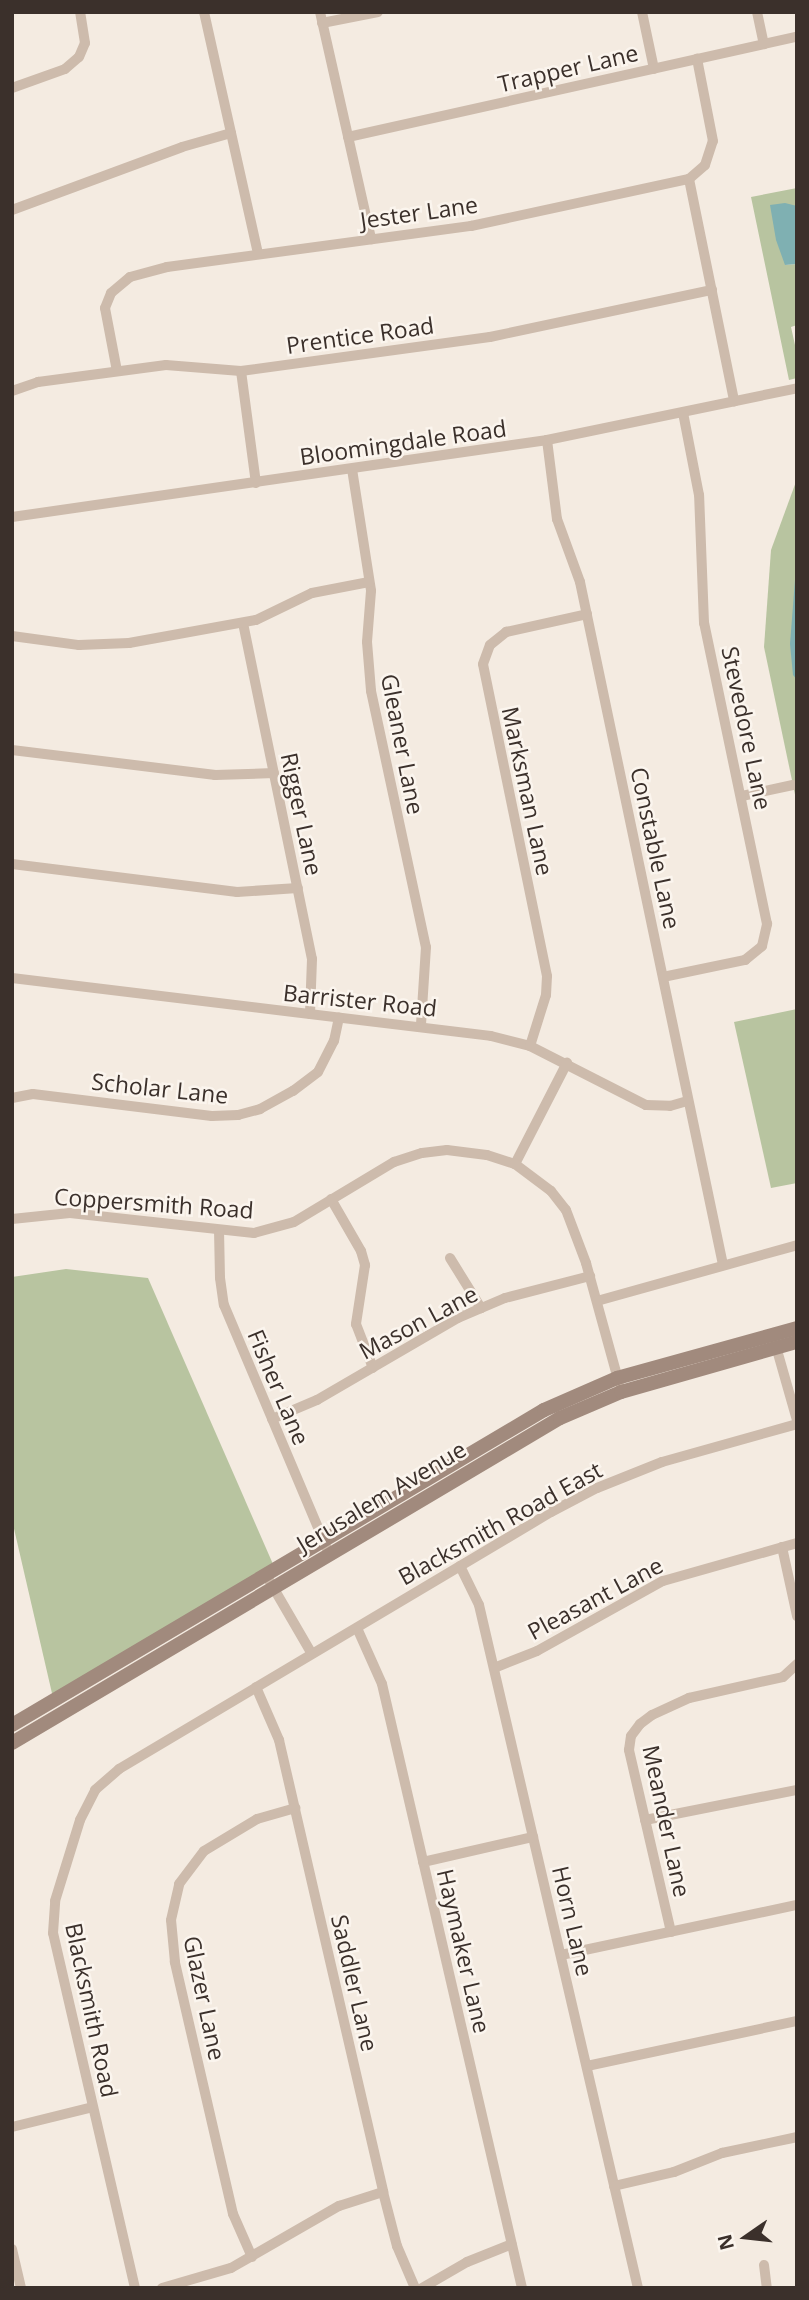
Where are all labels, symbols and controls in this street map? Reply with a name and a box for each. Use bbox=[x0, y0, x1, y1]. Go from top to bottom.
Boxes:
street label: Trapper Lane bbox=[495, 38, 641, 98]
street label: Jester Lane bbox=[358, 190, 480, 234]
street label: Prentice Road bbox=[284, 311, 436, 359]
street label: Bloomingdale Road bbox=[298, 414, 508, 470]
street label: Stevedore Lane bbox=[716, 644, 778, 812]
street label: Gleaner Lane bbox=[376, 671, 430, 817]
street label: Marksman Lane bbox=[497, 704, 559, 878]
street label: Rigger Lane bbox=[275, 750, 329, 878]
street label: Constable Lane bbox=[625, 764, 687, 932]
street label: Barrister Road bbox=[282, 978, 438, 1022]
street label: Scholar Lane bbox=[90, 1067, 230, 1109]
street label: Coppersmith Road bbox=[53, 1182, 255, 1224]
street label: Mason Lane bbox=[354, 1279, 482, 1365]
street label: Fisher Lane bbox=[242, 1325, 316, 1449]
street label: Jerusalem Avenue bbox=[291, 1435, 471, 1557]
street label: Blacksmith Road East bbox=[393, 1456, 607, 1590]
street label: Pleasant Lane bbox=[523, 1551, 667, 1645]
street label: Meander Lane bbox=[637, 1742, 697, 1900]
street label: Horn Lane bbox=[547, 1863, 599, 1979]
street label: Haymaker Lane bbox=[432, 1866, 496, 2036]
street label: Saddler Lane bbox=[326, 1912, 384, 2054]
street label: Blacksmith Road bbox=[60, 1920, 124, 2100]
street label: Glazer Lane bbox=[178, 1933, 232, 2063]
north arrow bbox=[711, 2202, 781, 2272]
text: N bbox=[711, 2231, 740, 2253]

